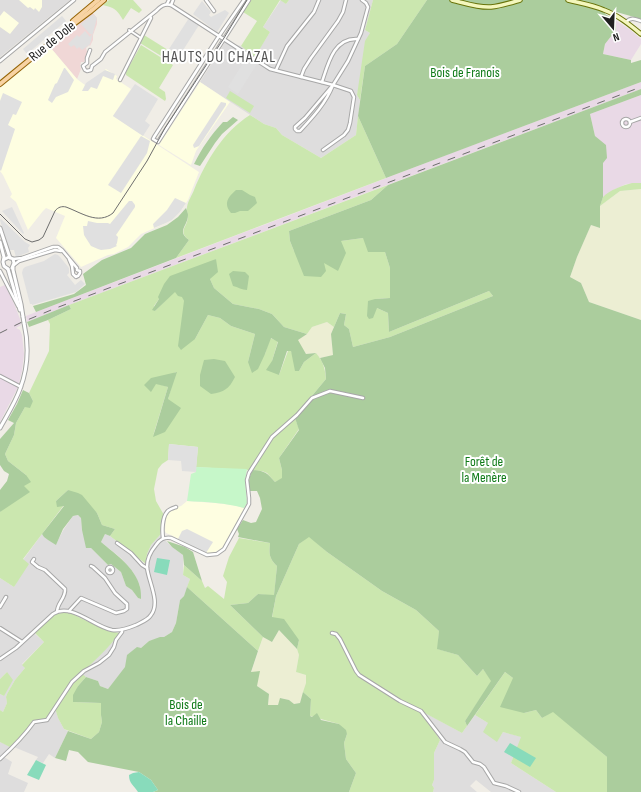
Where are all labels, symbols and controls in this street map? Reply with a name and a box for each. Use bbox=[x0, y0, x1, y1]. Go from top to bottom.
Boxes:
north arrow bbox=[593, 8, 633, 48]
street label: Rue de Dole bbox=[25, 17, 79, 65]
text: N bbox=[611, 30, 621, 44]
district label: HAUTS DU CHAZAL bbox=[162, 48, 276, 67]
park label: Bois de Franois bbox=[430, 64, 500, 81]
park label: Forêt de la Menère bbox=[461, 453, 507, 486]
park label: Bois de la Chaille bbox=[165, 696, 207, 729]

